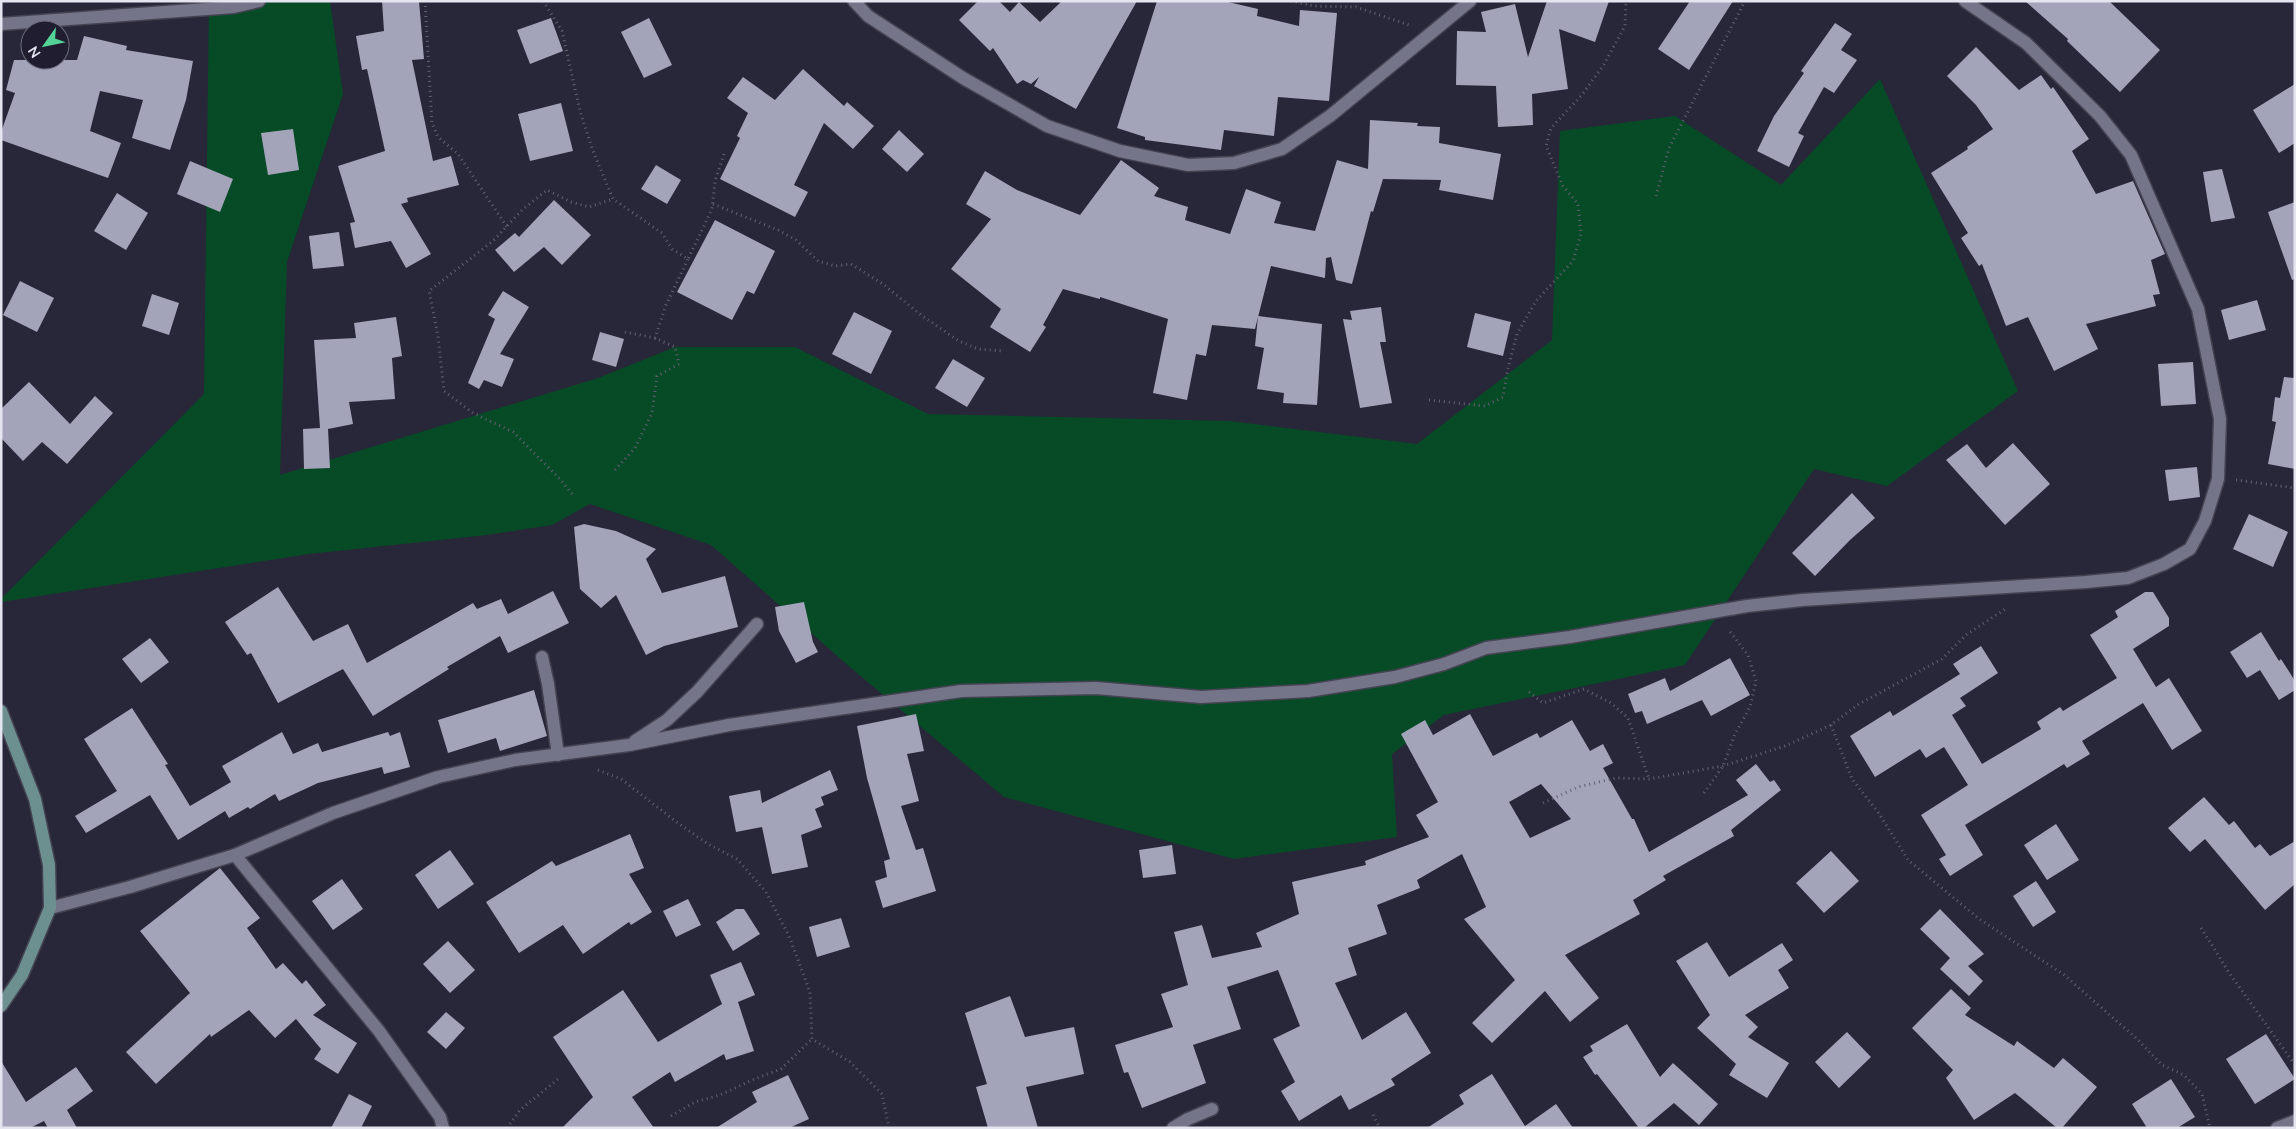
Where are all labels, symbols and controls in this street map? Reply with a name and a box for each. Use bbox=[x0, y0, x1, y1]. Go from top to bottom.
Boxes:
north arrow bbox=[20, 20, 70, 70]
text: N bbox=[24, 42, 45, 61]

